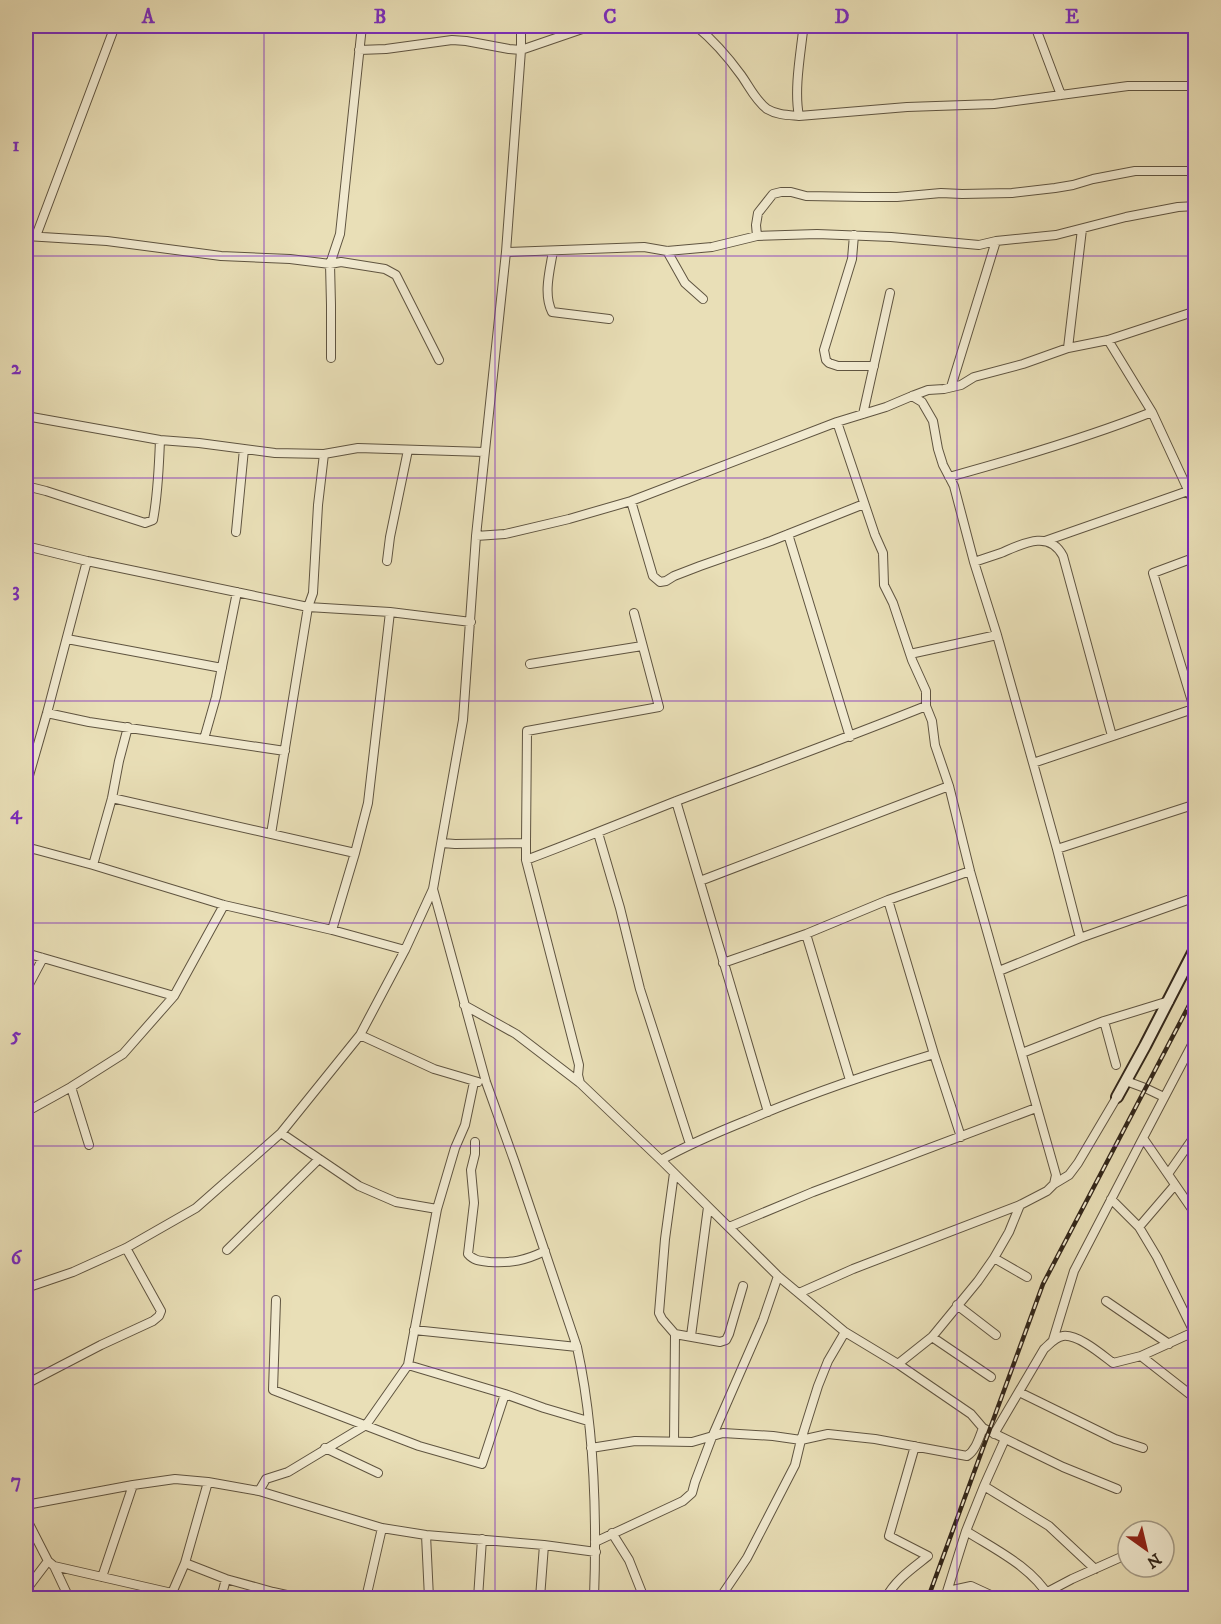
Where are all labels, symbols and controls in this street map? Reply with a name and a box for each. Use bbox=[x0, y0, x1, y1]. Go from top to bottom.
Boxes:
text: A bbox=[141, 5, 156, 30]
text: B bbox=[374, 5, 386, 30]
text: C bbox=[603, 5, 617, 30]
text: D bbox=[835, 5, 850, 30]
text: E bbox=[1065, 5, 1079, 30]
text: 1 bbox=[12, 133, 20, 158]
text: 2 bbox=[11, 356, 22, 381]
text: 3 bbox=[12, 578, 20, 603]
text: 4 bbox=[10, 801, 23, 826]
text: 5 bbox=[10, 1023, 21, 1048]
text: 6 bbox=[11, 1246, 23, 1271]
text: 7 bbox=[11, 1469, 21, 1494]
north arrow bbox=[1116, 1519, 1176, 1579]
text: N bbox=[1143, 1549, 1165, 1573]

